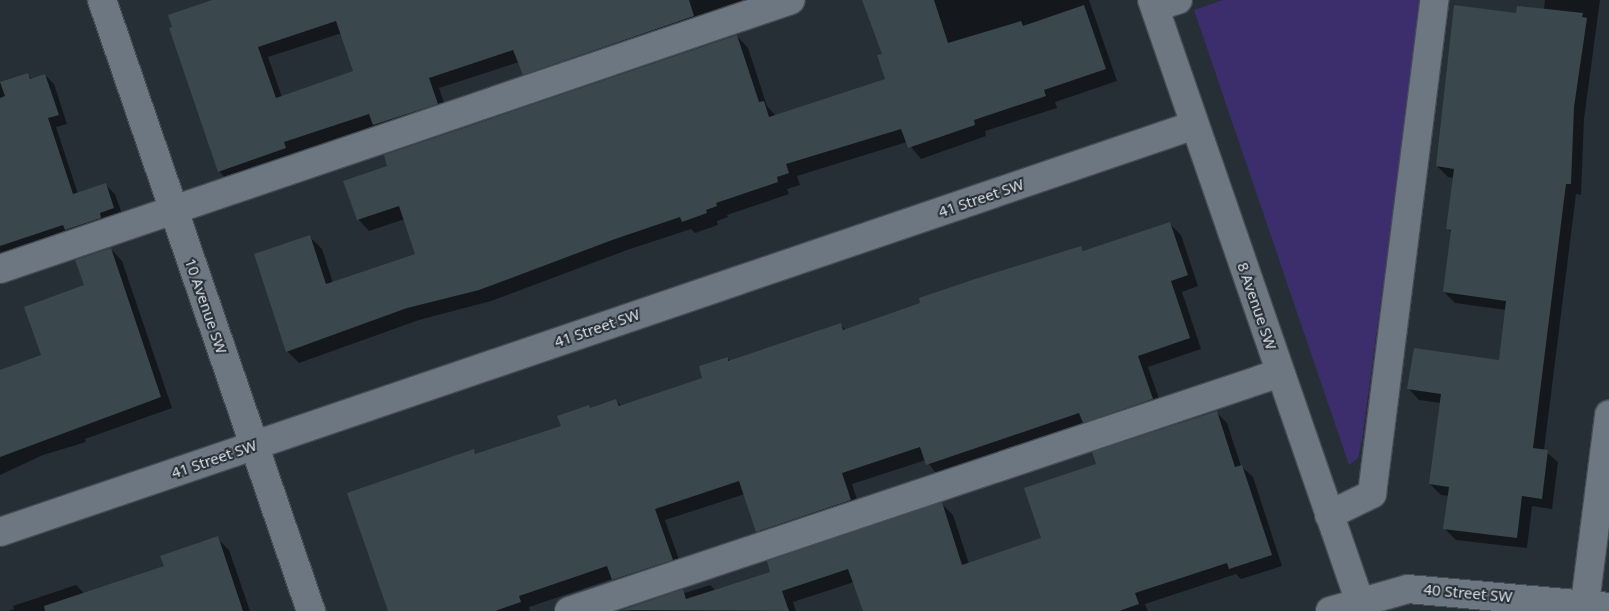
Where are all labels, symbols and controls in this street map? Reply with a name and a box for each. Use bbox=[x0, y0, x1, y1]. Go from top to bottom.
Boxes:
street label: 41 Street SW bbox=[936, 175, 1026, 221]
street label: 10 Avenue SW bbox=[181, 256, 231, 356]
street label: 8 Avenue SW bbox=[1234, 260, 1280, 352]
street label: 41 Street SW bbox=[552, 305, 642, 351]
street label: 41 Street SW bbox=[169, 436, 259, 482]
street label: 40 Street SW bbox=[1423, 580, 1513, 606]

